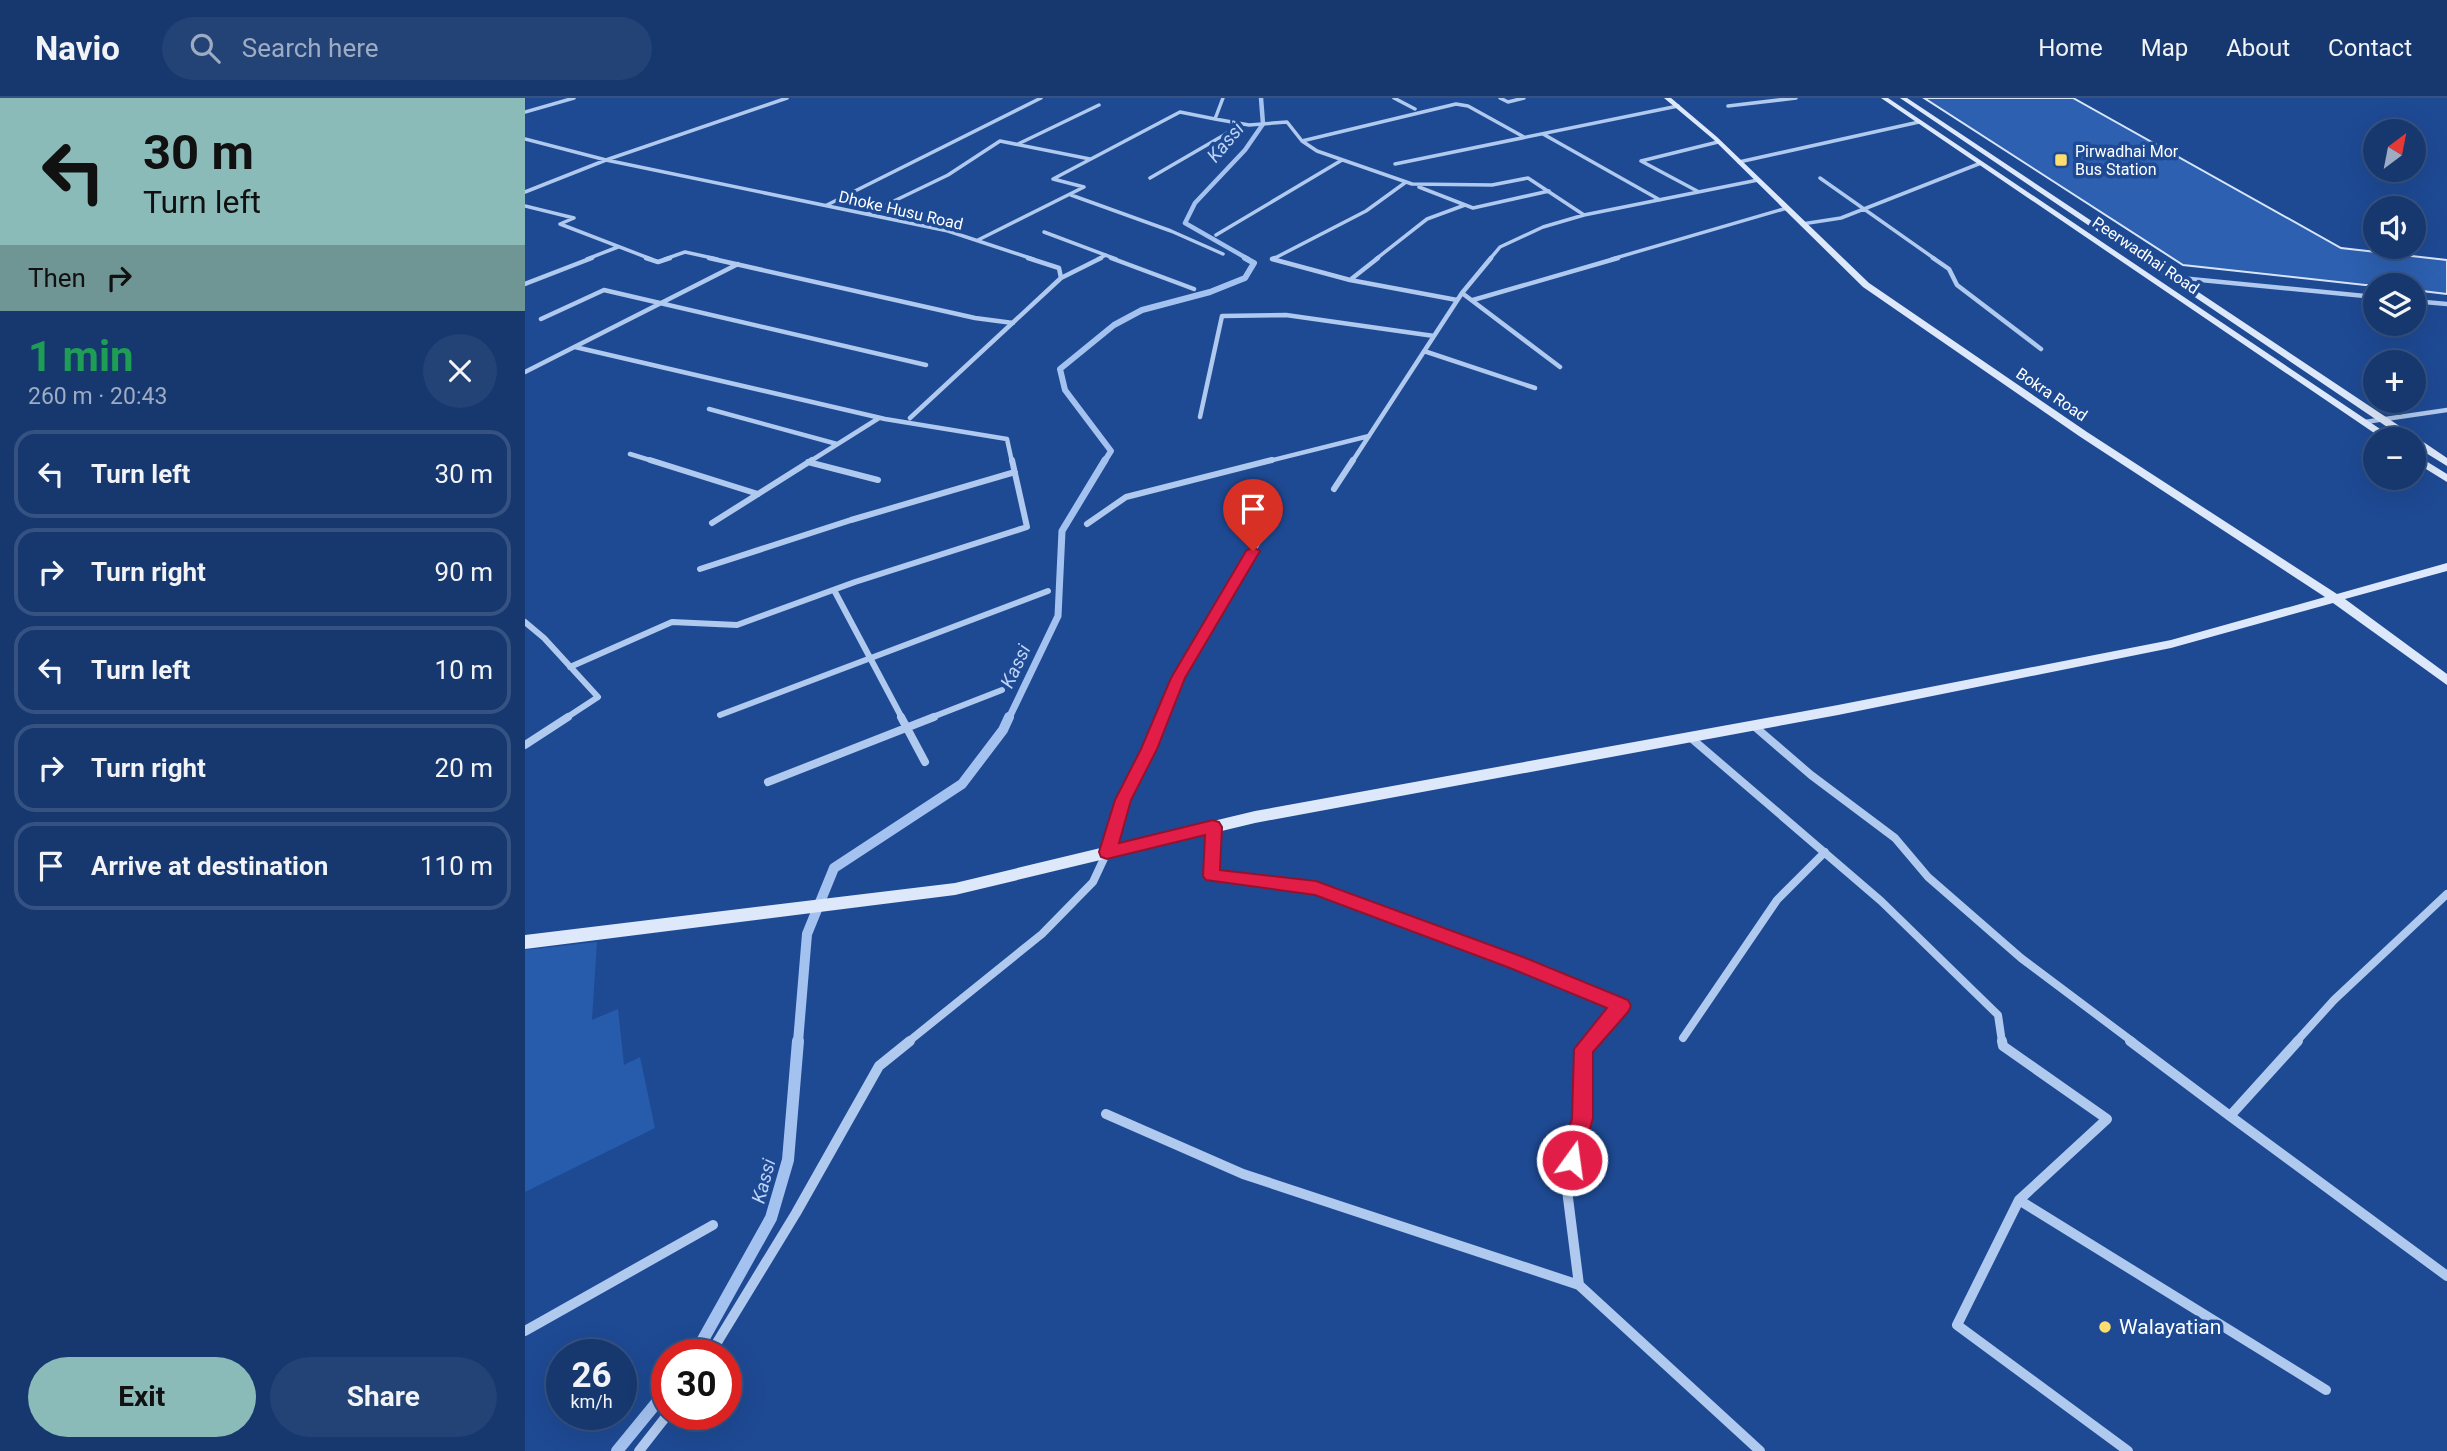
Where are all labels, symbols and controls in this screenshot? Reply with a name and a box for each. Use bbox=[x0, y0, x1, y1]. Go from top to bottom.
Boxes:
search box bbox=[162, 17, 652, 80]
text: Navio bbox=[35, 29, 120, 68]
icon: search bbox=[186, 29, 224, 67]
text: Search here bbox=[242, 33, 379, 63]
text: Home bbox=[2038, 34, 2103, 62]
text: Map bbox=[2141, 34, 2188, 62]
text: About bbox=[2226, 34, 2290, 62]
text: Contact bbox=[2328, 34, 2412, 62]
water label: Kassi bbox=[1202, 117, 1249, 167]
north arrow bbox=[2363, 119, 2425, 182]
map controls bbox=[2363, 119, 2426, 490]
text: 30 m bbox=[143, 124, 254, 181]
icon: left bbox=[28, 126, 119, 217]
place label: Pirwadhai Mor Bus Station bbox=[2075, 142, 2179, 179]
marker: Pirwadhai Mor Bus Station bbox=[2053, 152, 2069, 168]
text: Turn left bbox=[143, 183, 261, 221]
street label: Dhoke Husu Road bbox=[837, 187, 965, 234]
button: sound bbox=[2363, 196, 2426, 259]
street label: Peerwadhai Road bbox=[2089, 213, 2203, 298]
icon: right bbox=[100, 259, 138, 297]
text: Then bbox=[28, 263, 86, 293]
button: layers bbox=[2363, 273, 2426, 336]
text: 1 min bbox=[28, 332, 134, 381]
button: close bbox=[423, 334, 497, 408]
button: + bbox=[2363, 350, 2426, 413]
street label: Bokra Road bbox=[2013, 364, 2091, 425]
text: 260 m · 20:43 bbox=[28, 383, 167, 410]
button: − bbox=[2363, 427, 2426, 490]
icon: left bbox=[32, 455, 70, 493]
text: Turn left bbox=[91, 459, 190, 489]
text: 30 m bbox=[435, 459, 493, 489]
pin bbox=[1223, 479, 1283, 551]
icon: arrive bbox=[1234, 490, 1272, 528]
icon: right bbox=[32, 553, 70, 591]
text: Turn right bbox=[91, 557, 206, 587]
text: 90 m bbox=[435, 557, 493, 587]
water label: Kassi bbox=[996, 640, 1036, 692]
icon: left bbox=[32, 651, 70, 689]
text: Turn left bbox=[91, 655, 190, 685]
text: 10 m bbox=[435, 655, 493, 685]
icon: right bbox=[32, 749, 70, 787]
text: Turn right bbox=[91, 753, 206, 783]
text: 20 m bbox=[435, 753, 493, 783]
icon: arrive bbox=[32, 847, 70, 885]
text: Arrive at destination bbox=[91, 851, 328, 881]
text: 110 m bbox=[420, 851, 493, 881]
position arrow bbox=[1535, 1123, 1609, 1197]
water label: Kassi bbox=[747, 1156, 781, 1206]
place label: Walayatian bbox=[2119, 1315, 2221, 1339]
marker: Walayatian bbox=[2097, 1319, 2113, 1335]
speed limit sign: 30 bbox=[651, 1339, 742, 1430]
text: 26 bbox=[571, 1355, 612, 1396]
button: Exit bbox=[28, 1357, 256, 1437]
button: Share bbox=[270, 1357, 497, 1437]
text: km/h bbox=[570, 1391, 613, 1412]

